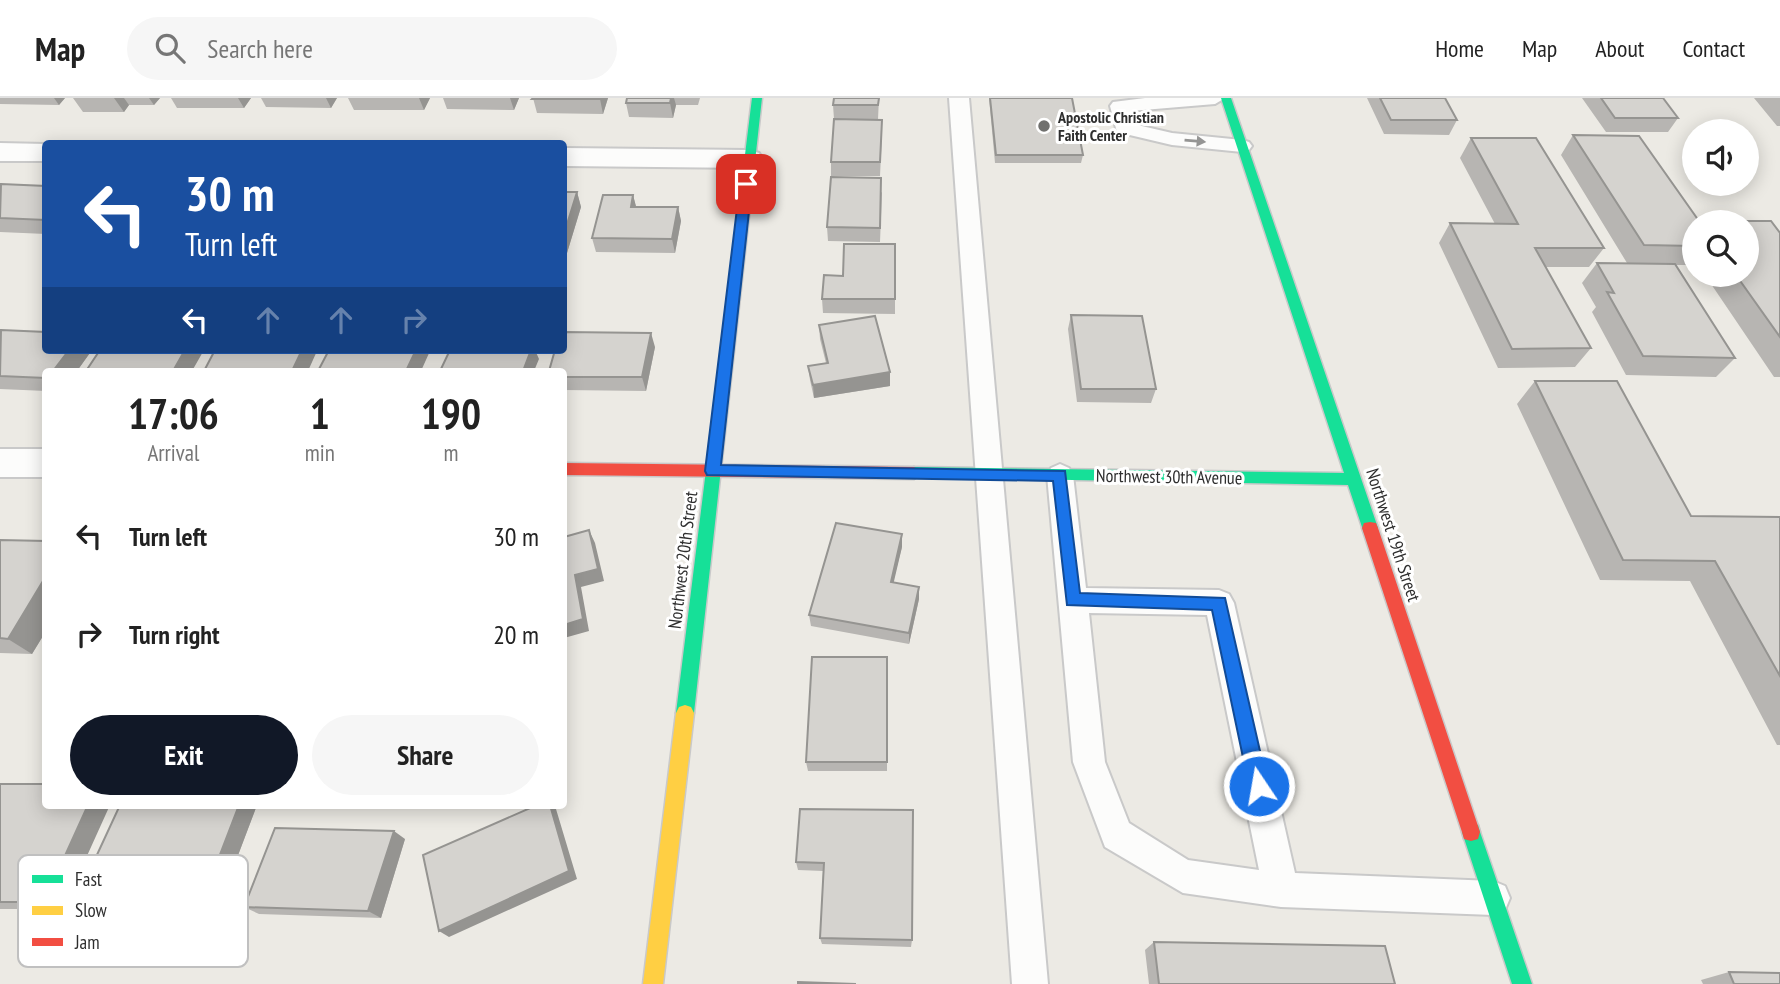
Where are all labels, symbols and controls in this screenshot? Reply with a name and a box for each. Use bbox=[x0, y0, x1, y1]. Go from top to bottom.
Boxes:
search box bbox=[127, 17, 617, 80]
text: Map bbox=[35, 27, 85, 70]
icon: search bbox=[151, 29, 189, 67]
text: Search here bbox=[207, 32, 313, 65]
text: Home bbox=[1435, 33, 1484, 64]
text: Map bbox=[1522, 33, 1557, 64]
text: About bbox=[1595, 33, 1644, 64]
text: Contact bbox=[1682, 33, 1745, 64]
place label: Apostolic Christian Faith Center bbox=[1057, 107, 1164, 145]
marker: Apostolic Christian Faith Center bbox=[1036, 118, 1052, 134]
map controls bbox=[1682, 119, 1759, 287]
button: sound bbox=[1682, 119, 1759, 196]
one-way arrow bbox=[1184, 136, 1206, 147]
pin bbox=[716, 154, 776, 214]
text: 30 m bbox=[185, 161, 274, 225]
icon: arrive bbox=[727, 165, 765, 203]
icon: left bbox=[70, 168, 161, 259]
button: search bbox=[1682, 210, 1759, 287]
text: Turn left bbox=[185, 223, 277, 265]
icon: left bbox=[176, 301, 214, 339]
icon: ahead bbox=[249, 301, 287, 339]
icon: ahead bbox=[322, 301, 360, 339]
icon: right bbox=[395, 301, 433, 339]
text: 17:06 bbox=[128, 386, 219, 441]
text: 1 bbox=[310, 386, 330, 441]
text: 190 bbox=[421, 386, 481, 441]
text: Arrival bbox=[147, 438, 199, 467]
text: min bbox=[305, 438, 335, 467]
text: m bbox=[443, 438, 458, 467]
street label: Northwest 30th Avenue bbox=[1096, 464, 1242, 489]
street label: Northwest 19th Street bbox=[1361, 465, 1426, 604]
street label: Northwest 20th Street bbox=[663, 490, 702, 630]
icon: left bbox=[70, 517, 108, 555]
text: Turn left bbox=[129, 520, 207, 553]
text: 30 m bbox=[493, 520, 539, 553]
icon: right bbox=[70, 615, 108, 653]
text: Turn right bbox=[129, 618, 220, 651]
text: 20 m bbox=[493, 618, 539, 651]
button: Exit bbox=[70, 715, 298, 795]
button: Share bbox=[312, 715, 539, 795]
position arrow bbox=[1222, 749, 1296, 823]
legend bbox=[18, 855, 248, 967]
text: Fast bbox=[75, 867, 103, 891]
text: Slow bbox=[75, 898, 108, 922]
text: Jam bbox=[74, 930, 100, 954]

